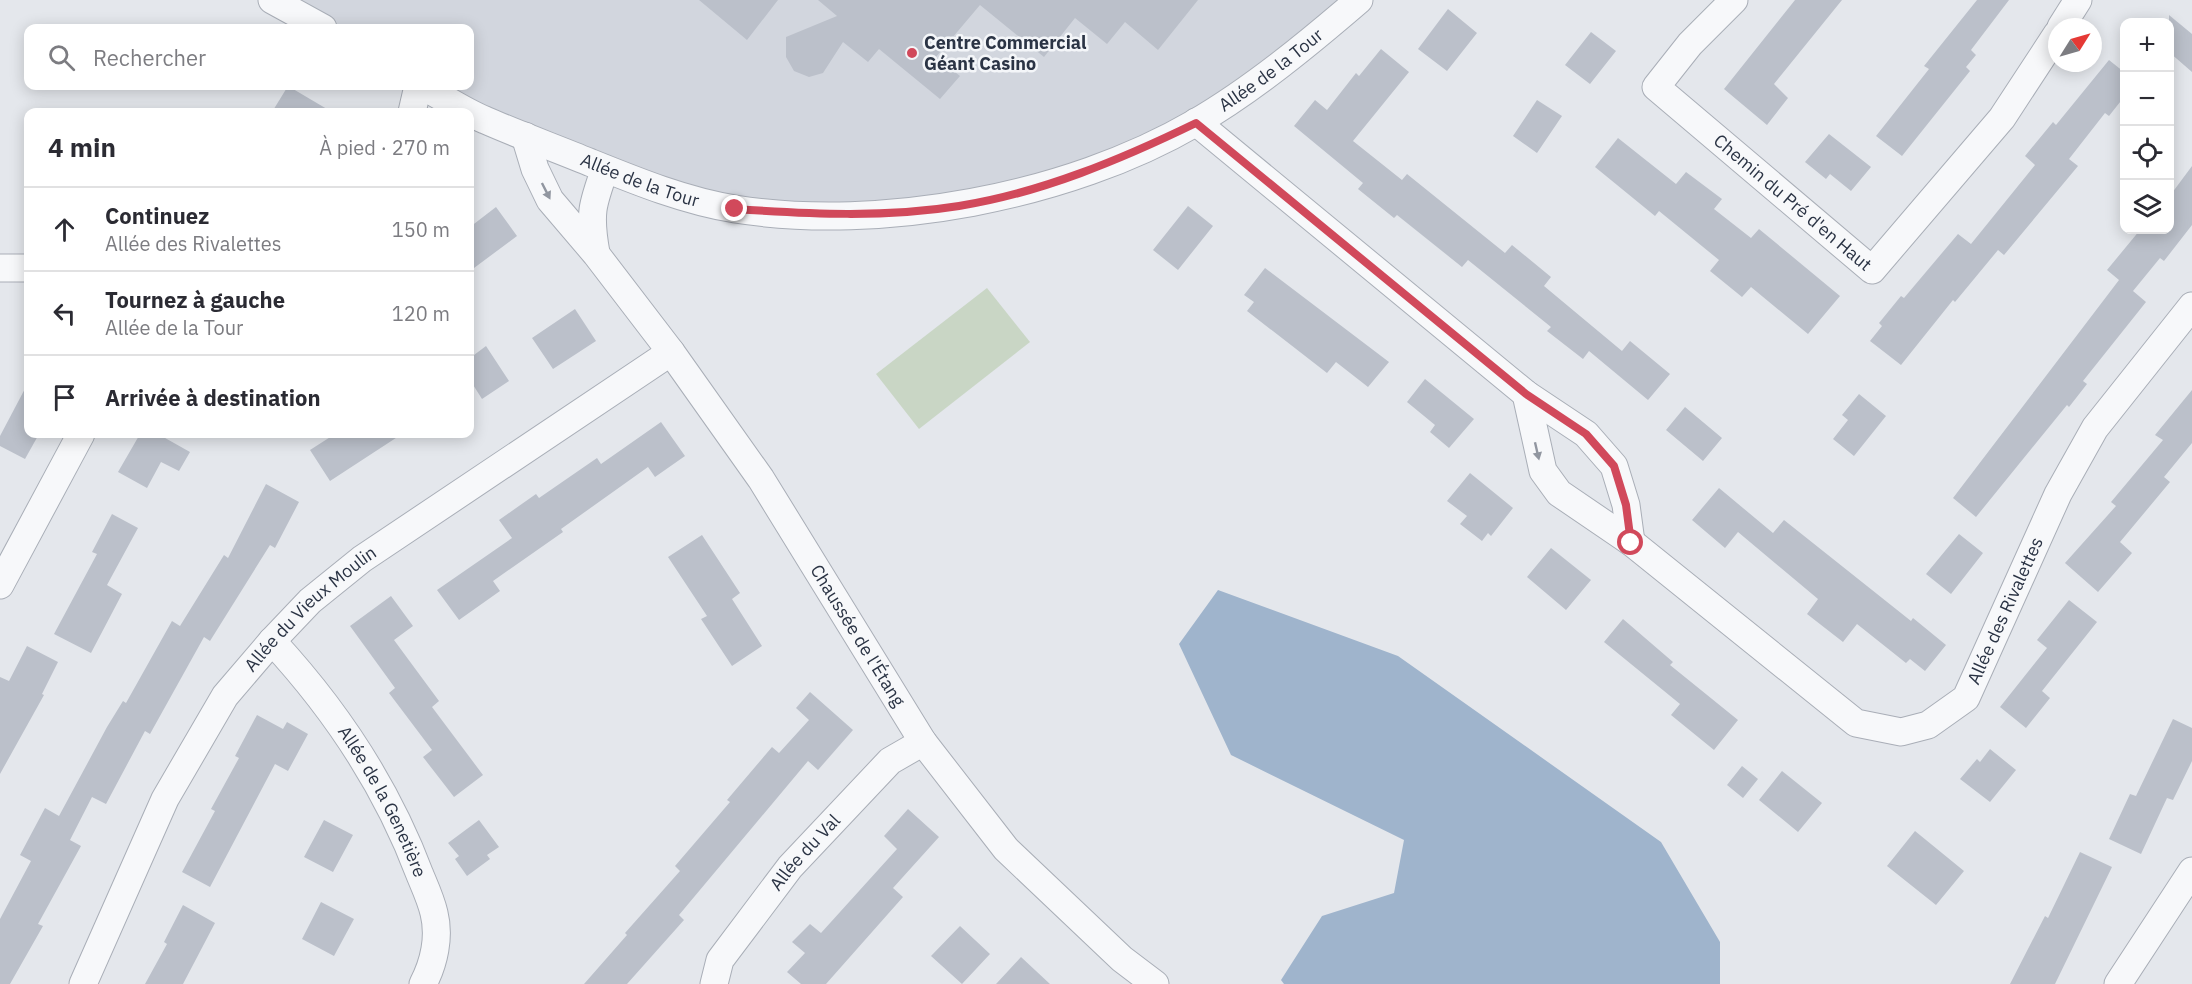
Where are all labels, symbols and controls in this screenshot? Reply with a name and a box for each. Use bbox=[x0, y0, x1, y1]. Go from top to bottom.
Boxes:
north arrow bbox=[2048, 18, 2102, 72]
map controls bbox=[2120, 18, 2174, 234]
button: + bbox=[2120, 18, 2174, 72]
street label: Allée de la Tour bbox=[1214, 23, 1328, 116]
search box bbox=[24, 24, 474, 90]
place label: Centre Commercial Géant Casino bbox=[924, 31, 1087, 75]
icon: search bbox=[45, 41, 78, 74]
text: Rechercher bbox=[93, 43, 206, 72]
marker: Centre Commercial Géant Casino bbox=[905, 46, 919, 60]
button: − bbox=[2120, 72, 2174, 126]
button: locate bbox=[2120, 126, 2174, 180]
street label: Chemin du Pré d'en Haut bbox=[1709, 129, 1877, 276]
text: 4 min bbox=[48, 130, 116, 164]
text: À pied · 270 m bbox=[319, 134, 450, 161]
street label: Allée de la Tour bbox=[577, 148, 702, 212]
button: layers bbox=[2120, 180, 2174, 234]
one-way arrow bbox=[541, 182, 550, 199]
route end bbox=[721, 195, 747, 221]
text: Continuez bbox=[105, 201, 209, 230]
icon: ahead bbox=[48, 213, 81, 246]
text: 150 m bbox=[392, 216, 450, 243]
text: Allée des Rivalettes bbox=[105, 230, 281, 257]
text: Tournez à gauche bbox=[105, 285, 285, 314]
icon: left bbox=[48, 297, 81, 330]
text: 120 m bbox=[392, 300, 450, 327]
text: Allée de la Tour bbox=[105, 314, 243, 341]
icon: arrive bbox=[48, 381, 81, 414]
text: Arrivée à destination bbox=[105, 383, 321, 412]
one-way arrow bbox=[1533, 442, 1543, 460]
route start bbox=[1617, 529, 1643, 555]
street label: Allée des Rivalettes bbox=[1962, 533, 2048, 688]
street label: Allée du Vieux Moulin bbox=[239, 541, 381, 676]
street label: Chaussée de l'Étang bbox=[805, 560, 911, 711]
street label: Allée de la Genetière bbox=[333, 721, 432, 880]
street label: Allée du Val bbox=[764, 809, 845, 895]

